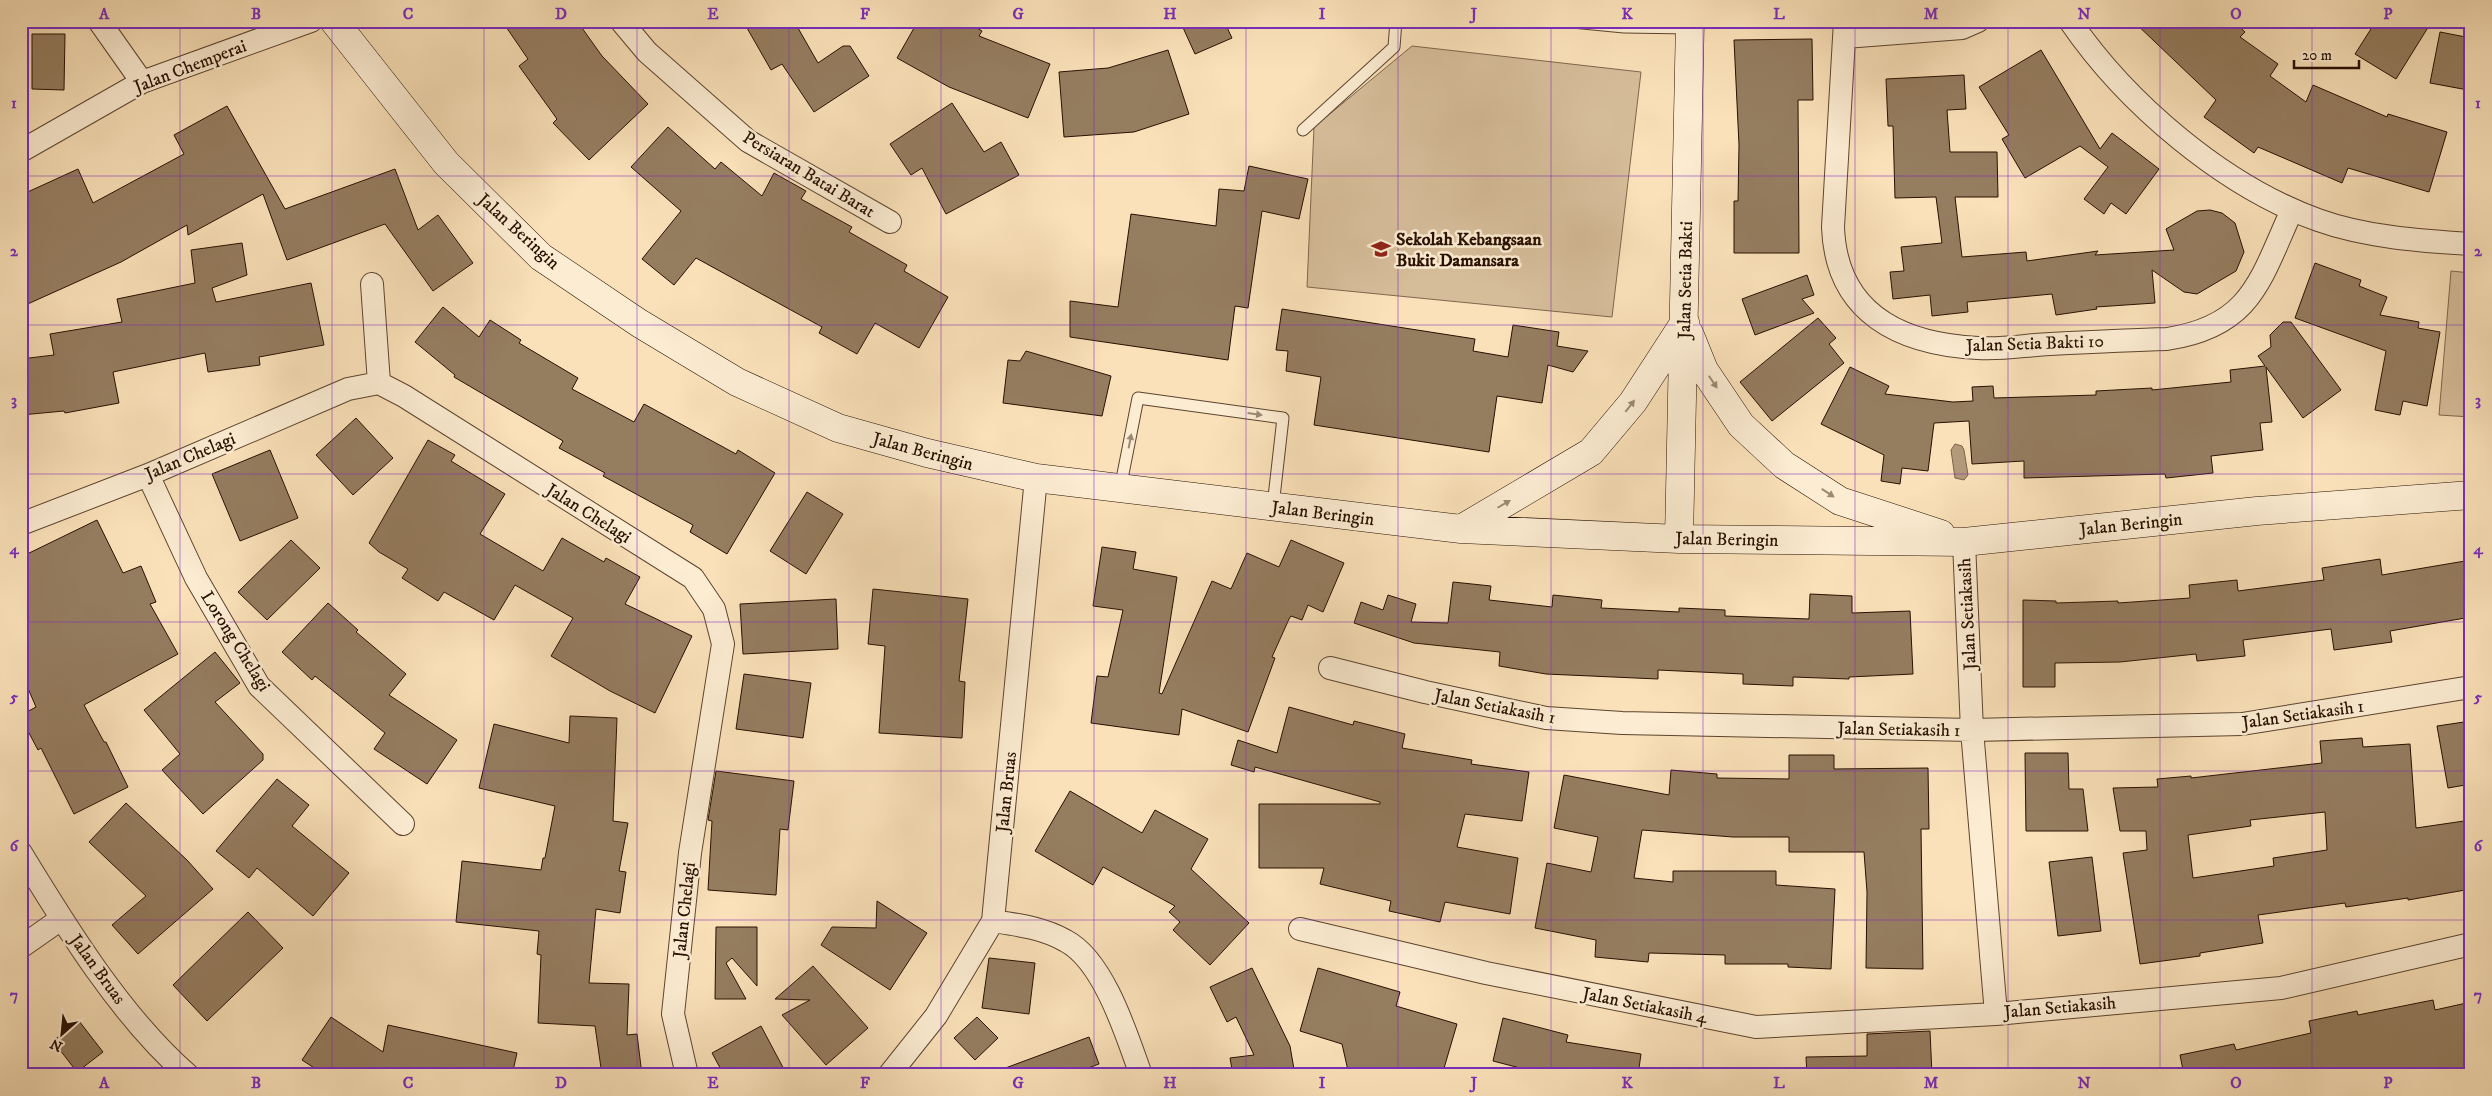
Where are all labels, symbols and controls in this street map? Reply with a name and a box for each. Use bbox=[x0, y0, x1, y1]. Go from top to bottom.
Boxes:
text: A bbox=[98, 4, 110, 24]
text: B bbox=[251, 4, 261, 24]
text: C bbox=[403, 4, 413, 24]
text: D bbox=[555, 4, 567, 24]
text: E bbox=[707, 4, 719, 24]
text: F bbox=[860, 4, 870, 24]
text: G bbox=[1012, 4, 1024, 24]
text: H bbox=[1163, 4, 1177, 24]
text: I bbox=[1319, 4, 1326, 24]
text: J bbox=[1469, 4, 1478, 24]
text: K bbox=[1621, 4, 1633, 24]
text: L bbox=[1773, 4, 1785, 24]
text: M bbox=[1924, 4, 1939, 24]
text: N bbox=[2077, 4, 2091, 24]
text: O bbox=[2230, 4, 2242, 24]
text: P bbox=[2383, 4, 2393, 24]
street label: Jalan Chemperai bbox=[129, 35, 250, 99]
scale bar bbox=[2294, 38, 2360, 70]
text: 20 m bbox=[2302, 46, 2332, 65]
text: 1 bbox=[11, 93, 17, 113]
text: 1 bbox=[2475, 93, 2481, 113]
street label: Persiaran Batai Barat bbox=[738, 127, 879, 223]
street label: Jalan Beringin bbox=[471, 188, 564, 275]
street label: Jalan Setia Bakti bbox=[1674, 221, 1698, 341]
place label: Sekolah Kebangsaan Bukit Damansara bbox=[1396, 229, 1542, 272]
school or university icon: Sekolah Kebangsaan Bukit Damansara bbox=[1370, 238, 1392, 260]
text: 2 bbox=[10, 241, 19, 261]
text: 2 bbox=[2474, 241, 2483, 261]
street label: Jalan Setia Bakti 10 bbox=[1964, 331, 2104, 357]
one-way arrow bbox=[1708, 376, 1717, 389]
text: 3 bbox=[11, 390, 17, 410]
text: 3 bbox=[2475, 390, 2481, 410]
one-way arrow bbox=[1625, 399, 1636, 412]
one-way arrow bbox=[1247, 410, 1263, 418]
street label: Jalan Beringin bbox=[868, 427, 976, 476]
street label: Jalan Chelagi bbox=[140, 428, 239, 487]
one-way arrow bbox=[1126, 433, 1134, 449]
street label: Jalan Chelagi bbox=[540, 478, 635, 549]
one-way arrow bbox=[1822, 488, 1835, 498]
street label: Jalan Beringin bbox=[1268, 497, 1376, 531]
one-way arrow bbox=[1497, 500, 1510, 509]
street label: Jalan Beringin bbox=[2077, 509, 2184, 542]
street label: Jalan Beringin bbox=[1673, 528, 1779, 552]
text: 4 bbox=[8, 539, 19, 559]
text: 4 bbox=[2472, 539, 2483, 559]
street label: Jalan Setiakasih bbox=[1954, 557, 1982, 673]
street label: Lorong Chelagi bbox=[196, 587, 275, 696]
street label: Jalan Setiakasih 1 bbox=[1430, 684, 1557, 730]
text: 5 bbox=[9, 687, 18, 707]
text: 5 bbox=[2473, 687, 2482, 707]
street label: Jalan Setiakasih 1 bbox=[2239, 696, 2366, 735]
street label: Jalan Setiakasih 1 bbox=[1835, 718, 1961, 742]
street label: Jalan Bruas bbox=[992, 751, 1022, 836]
text: 6 bbox=[10, 836, 20, 856]
text: 6 bbox=[2474, 836, 2484, 856]
street label: Jalan Chelagi bbox=[669, 861, 701, 961]
street label: Jalan Bruas bbox=[63, 929, 130, 1009]
street label: Jalan Setiakasih 4 bbox=[1579, 983, 1710, 1029]
text: 7 bbox=[10, 985, 18, 1005]
text: 7 bbox=[2474, 985, 2482, 1005]
street label: Jalan Setiakasih bbox=[2001, 992, 2118, 1024]
north arrow bbox=[38, 1008, 88, 1058]
text: N bbox=[47, 1034, 66, 1055]
text: A bbox=[98, 1073, 110, 1093]
text: B bbox=[251, 1073, 261, 1093]
text: C bbox=[403, 1073, 413, 1093]
text: D bbox=[555, 1073, 567, 1093]
text: E bbox=[707, 1073, 719, 1093]
text: F bbox=[860, 1073, 870, 1093]
text: G bbox=[1012, 1073, 1024, 1093]
text: H bbox=[1163, 1073, 1177, 1093]
text: I bbox=[1319, 1073, 1326, 1093]
text: J bbox=[1469, 1073, 1478, 1093]
text: K bbox=[1621, 1073, 1633, 1093]
text: L bbox=[1773, 1073, 1785, 1093]
text: M bbox=[1924, 1073, 1939, 1093]
text: N bbox=[2077, 1073, 2091, 1093]
text: O bbox=[2230, 1073, 2242, 1093]
text: P bbox=[2383, 1073, 2393, 1093]

